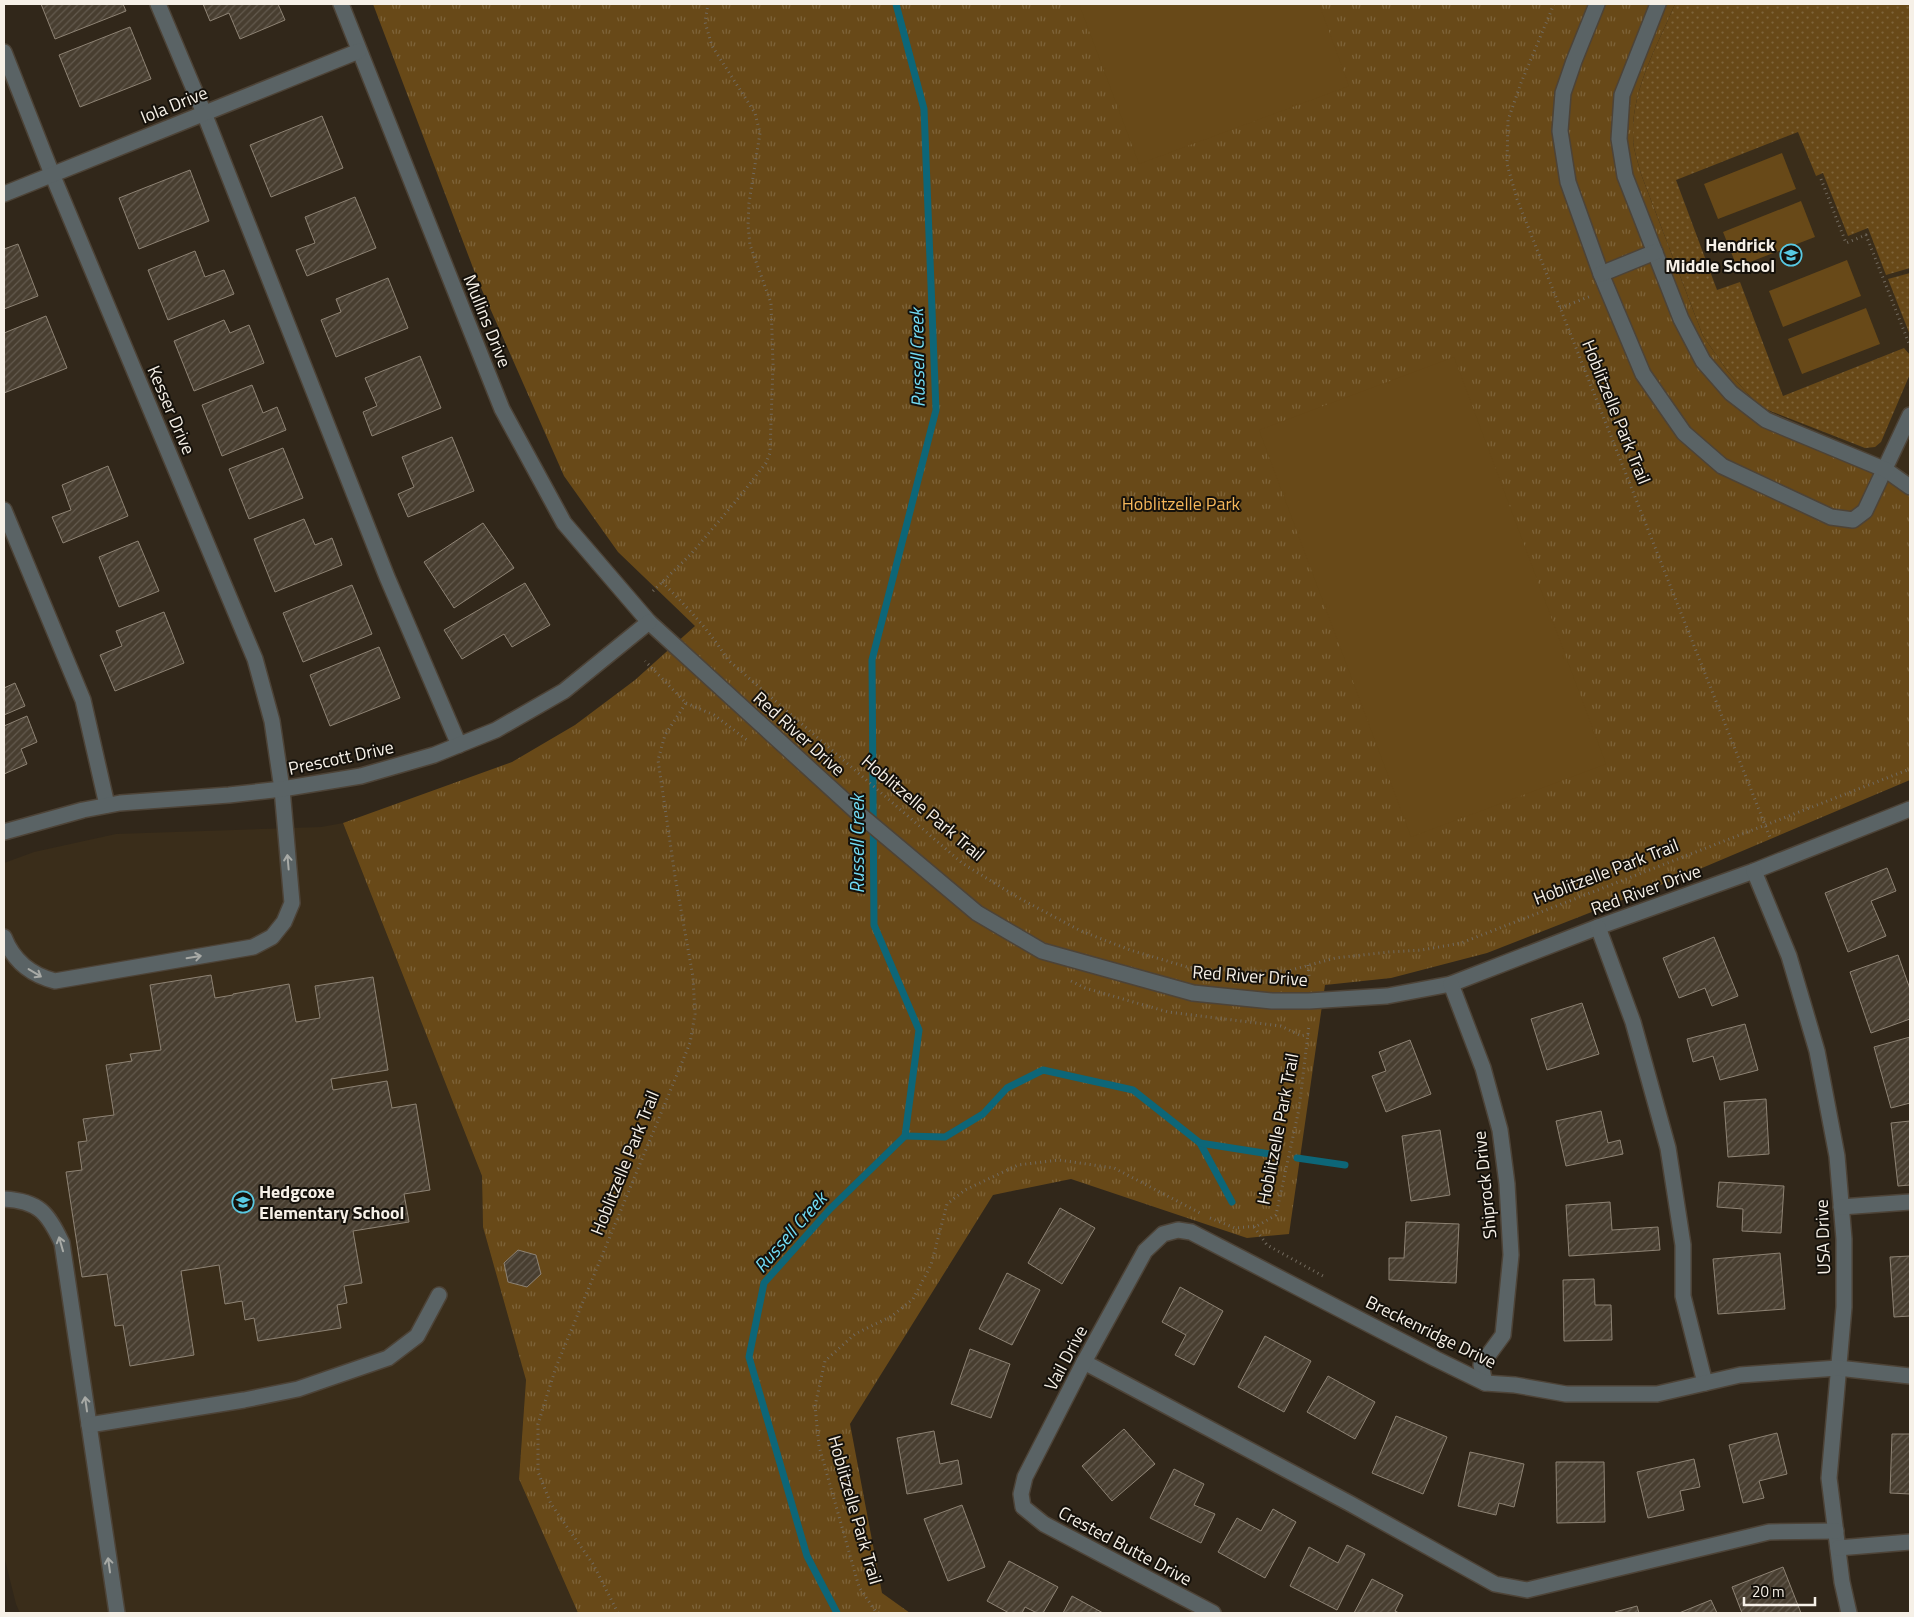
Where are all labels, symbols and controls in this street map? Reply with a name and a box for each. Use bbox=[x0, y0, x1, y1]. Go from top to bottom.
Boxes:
street label: Iola Drive bbox=[136, 79, 211, 130]
place label: Hendrick Middle School bbox=[1665, 231, 1776, 279]
school or university icon: Hendrick Middle School bbox=[1779, 243, 1803, 267]
street label: Mullins Drive bbox=[457, 270, 518, 371]
water label: Russell Creek bbox=[901, 306, 932, 408]
street label: Hoblitzelle Park Trail bbox=[1575, 335, 1658, 488]
street label: Kesser Drive bbox=[141, 361, 202, 459]
park label: Hoblitzelle Park bbox=[1122, 490, 1241, 517]
street label: Red River Drive bbox=[747, 685, 851, 782]
street label: Prescott Drive bbox=[286, 733, 396, 782]
street label: Hoblitzelle Park Trail bbox=[856, 748, 991, 867]
water label: Russell Creek bbox=[842, 792, 871, 893]
street label: Hoblitzelle Park Trail bbox=[1529, 831, 1682, 912]
one-way arrow bbox=[283, 854, 293, 870]
street label: Red River Drive bbox=[1587, 857, 1705, 922]
one-way arrow bbox=[186, 952, 202, 962]
street label: Red River Drive bbox=[1191, 958, 1309, 993]
one-way arrow bbox=[28, 969, 42, 979]
street label: Hoblitzelle Park Trail bbox=[1250, 1051, 1305, 1207]
street label: Hoblitzelle Park Trail bbox=[583, 1086, 666, 1239]
street label: Shiprock Drive bbox=[1465, 1130, 1504, 1240]
place label: Hedgcoxe Elementary School bbox=[259, 1178, 404, 1226]
water label: Russell Creek bbox=[746, 1183, 835, 1279]
school or university icon: Hedgcoxe Elementary School bbox=[231, 1190, 255, 1214]
street label: USA Drive bbox=[1808, 1199, 1837, 1275]
one-way arrow bbox=[55, 1236, 65, 1252]
street label: Breckenridge Drive bbox=[1361, 1288, 1501, 1375]
street label: Vail Drive bbox=[1037, 1320, 1094, 1395]
one-way arrow bbox=[80, 1397, 90, 1413]
street label: Hoblitzelle Park Trail bbox=[821, 1432, 890, 1587]
street label: Crested Butte Drive bbox=[1054, 1499, 1197, 1592]
one-way arrow bbox=[104, 1557, 114, 1573]
scale bar bbox=[1744, 1574, 1815, 1606]
text: 20 m bbox=[1752, 1580, 1785, 1603]

